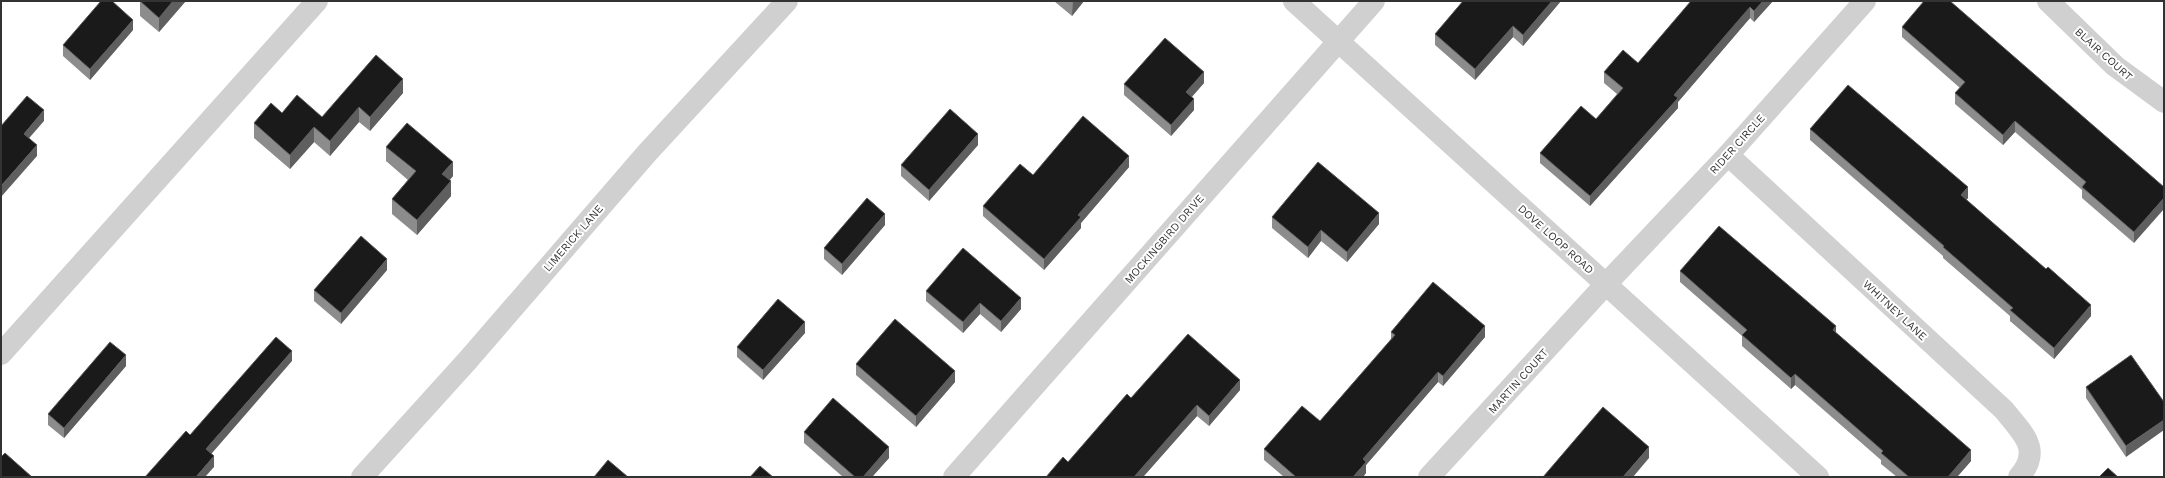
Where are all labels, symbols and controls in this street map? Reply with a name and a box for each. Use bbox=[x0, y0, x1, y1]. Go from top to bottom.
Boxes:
street label: BLAIR COURT bbox=[2072, 25, 2135, 84]
street label: RIDER CIRCLE bbox=[1707, 112, 1768, 177]
street label: MOCKINGBIRD DRIVE bbox=[1122, 192, 1207, 287]
street label: LIMERICK LANE bbox=[541, 202, 606, 274]
street label: DOVE LOOP ROAD bbox=[1515, 202, 1596, 277]
street label: WHITNEY LANE bbox=[1860, 278, 1929, 343]
street label: MARTIN COURT bbox=[1486, 346, 1551, 416]

